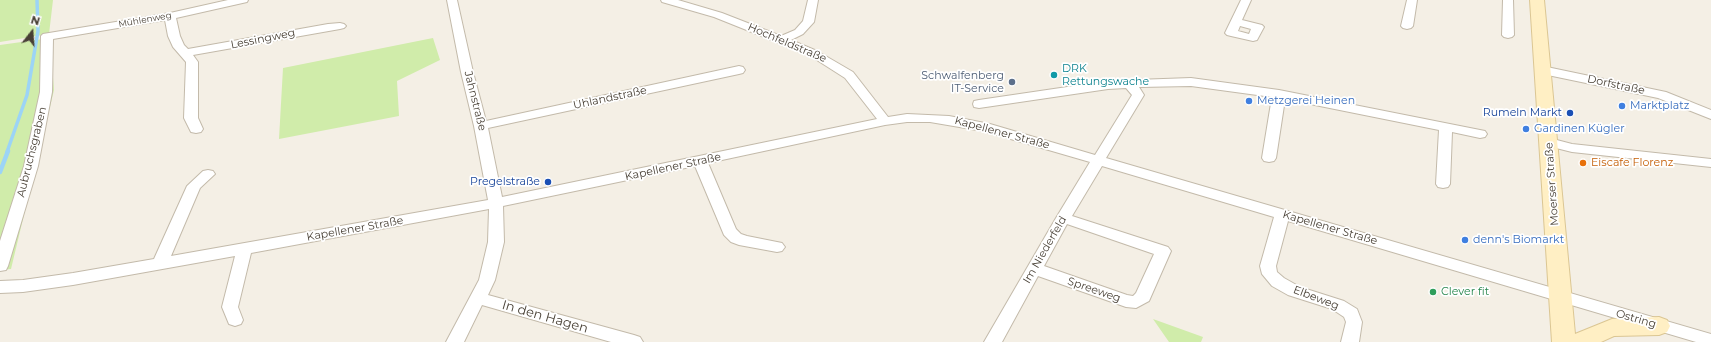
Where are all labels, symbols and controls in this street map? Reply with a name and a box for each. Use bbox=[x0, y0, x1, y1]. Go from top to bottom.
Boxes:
street label: Mühlenweg bbox=[117, 10, 173, 30]
north arrow bbox=[12, 12, 52, 52]
text: N bbox=[29, 13, 42, 29]
street label: Hochfeldstraße bbox=[746, 20, 828, 66]
street label: Lessingweg bbox=[230, 26, 296, 52]
place label: DRK Rettungswache bbox=[1062, 62, 1149, 88]
place label: Schwalfenberg IT-Service bbox=[921, 69, 1004, 95]
street label: Jahnstraße bbox=[461, 70, 489, 132]
marker: DRK Rettungswache bbox=[1049, 70, 1059, 80]
street label: Dorfstraße bbox=[1586, 72, 1646, 98]
marker: Schwalfenberg IT-Service bbox=[1007, 77, 1017, 87]
street label: Uhlandstraße bbox=[572, 84, 648, 112]
place label: Metzgerei Heinen bbox=[1257, 94, 1355, 108]
marker: Metzgerei Heinen bbox=[1244, 96, 1254, 106]
place label: Marktplatz bbox=[1630, 99, 1689, 113]
marker: Marktplatz bbox=[1617, 101, 1627, 111]
street label: Aubruchsgraben bbox=[14, 105, 50, 199]
place label: Rumeln Markt bbox=[1483, 106, 1562, 120]
marker: Rumeln Markt bbox=[1565, 108, 1575, 118]
street label: Kapellener Straße bbox=[953, 114, 1051, 152]
place label: Gardinen Kügler bbox=[1534, 122, 1625, 136]
marker: Gardinen Kügler bbox=[1521, 124, 1531, 134]
street label: Moerser Straße bbox=[1543, 142, 1561, 226]
street label: Kapellener Straße bbox=[624, 150, 722, 184]
place label: Eiscafe Florenz bbox=[1591, 156, 1673, 170]
marker: Eiscafe Florenz bbox=[1578, 158, 1588, 168]
place label: Pregelstraße bbox=[470, 175, 540, 189]
marker: Pregelstraße bbox=[543, 177, 553, 187]
street label: Kapellener Straße bbox=[1281, 208, 1379, 248]
street label: Kapellener Straße bbox=[306, 214, 404, 244]
street label: Im Niederfeld bbox=[1020, 214, 1070, 286]
place label: denn's Biomarkt bbox=[1473, 233, 1564, 247]
marker: denn's Biomarkt bbox=[1460, 235, 1470, 245]
street label: Spreeweg bbox=[1066, 275, 1122, 305]
street label: Elbeweg bbox=[1291, 283, 1341, 313]
place label: Clever fit bbox=[1441, 285, 1489, 299]
marker: Clever fit bbox=[1428, 287, 1438, 297]
street label: In den Hagen bbox=[500, 297, 590, 337]
street label: Ostring bbox=[1614, 307, 1658, 331]

